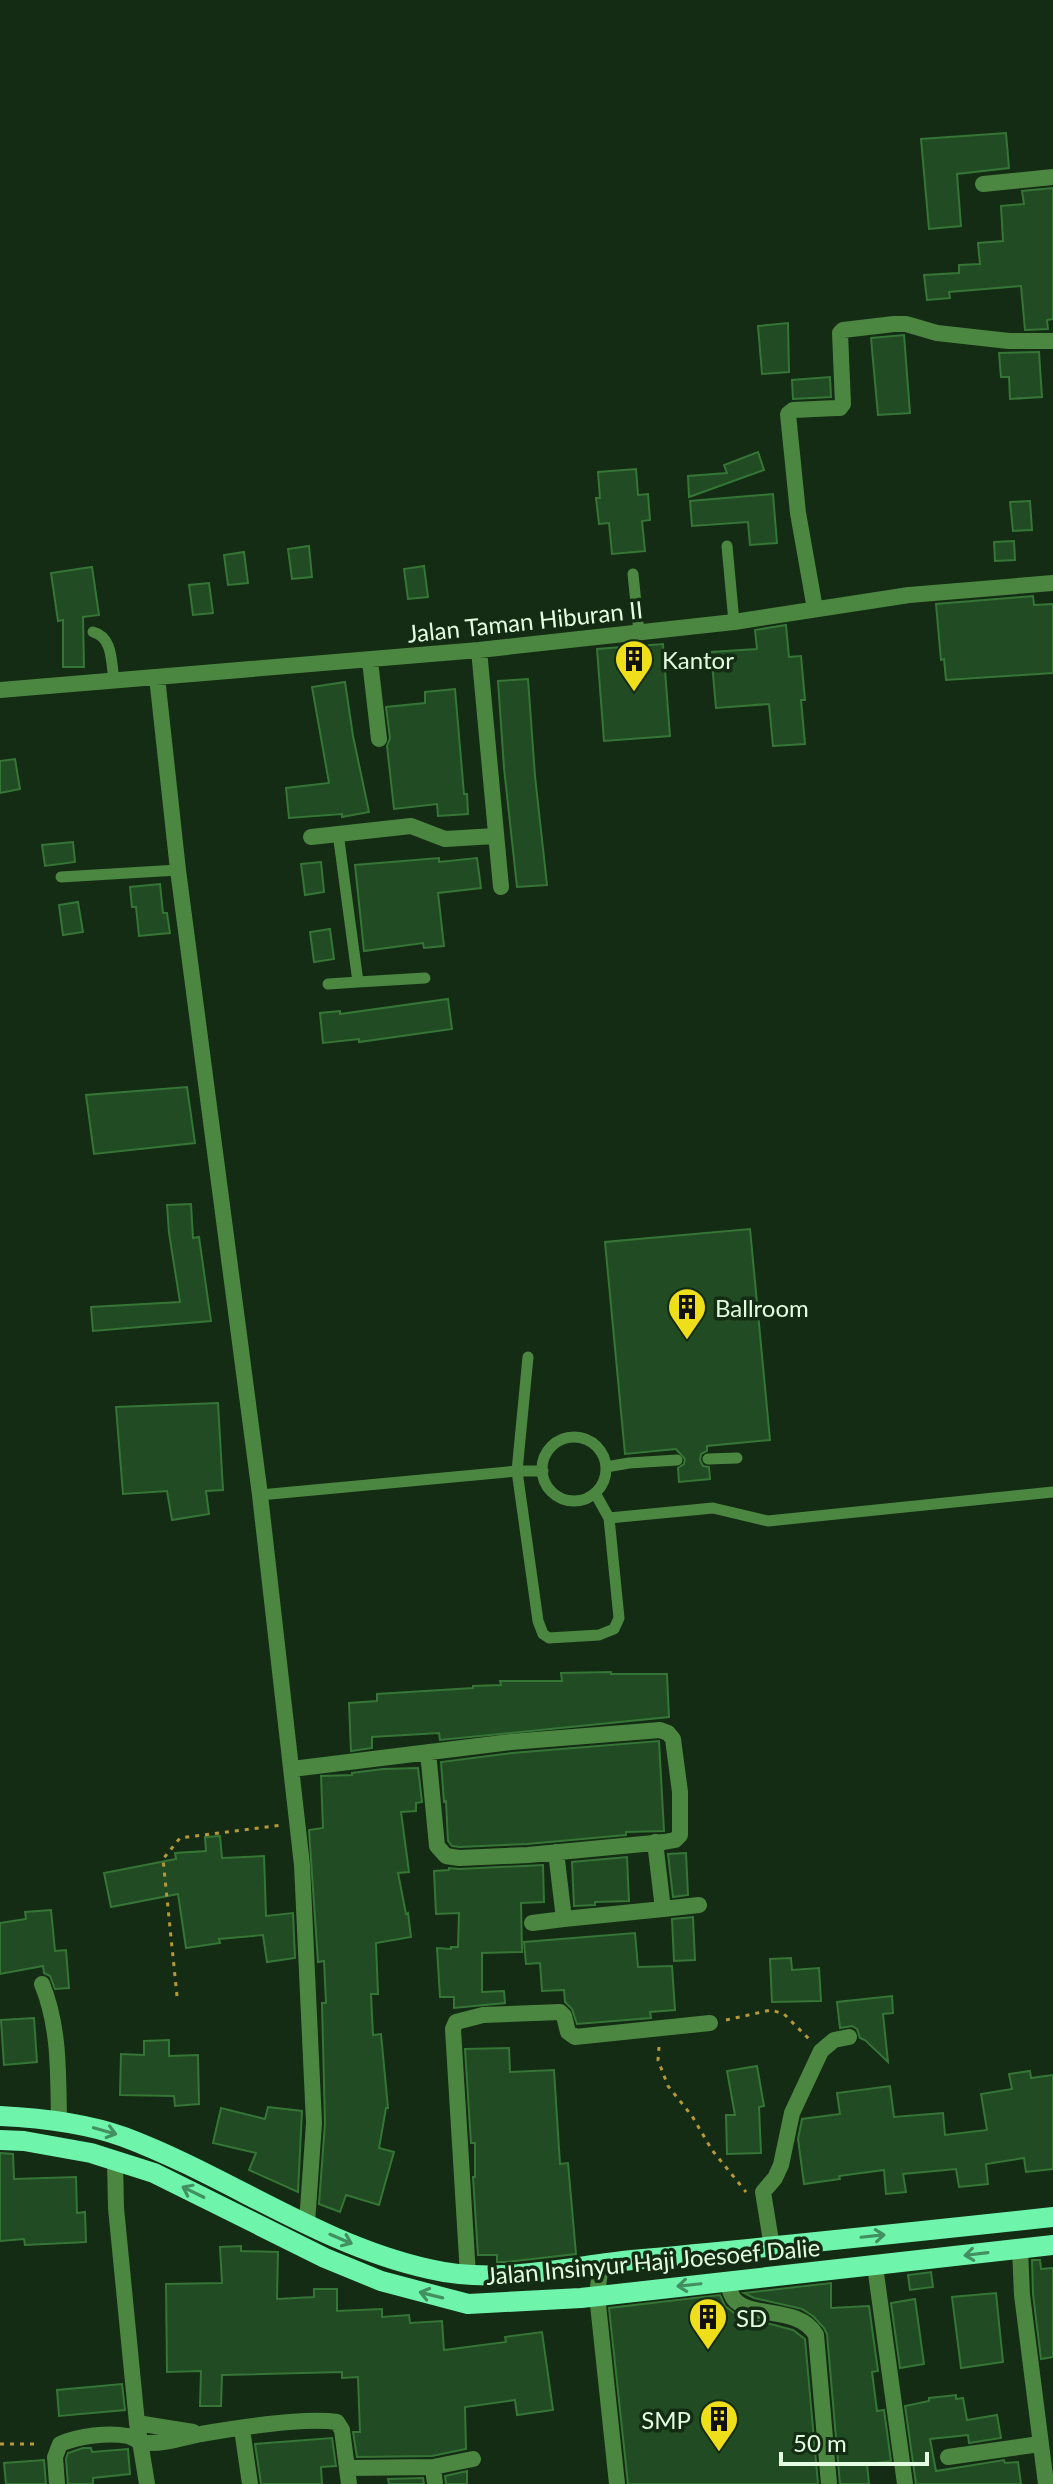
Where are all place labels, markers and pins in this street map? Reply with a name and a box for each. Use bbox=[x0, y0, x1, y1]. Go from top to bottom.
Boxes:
building icon: Kantor bbox=[613, 638, 655, 693]
place label: Kantor bbox=[662, 645, 734, 674]
building icon: Ballroom bbox=[666, 1286, 708, 1341]
place label: Ballroom bbox=[715, 1293, 809, 1322]
building icon: SD bbox=[687, 2296, 729, 2351]
place label: SD bbox=[736, 2303, 767, 2332]
building icon: SMP bbox=[698, 2398, 740, 2453]
place label: SMP bbox=[641, 2405, 691, 2434]

